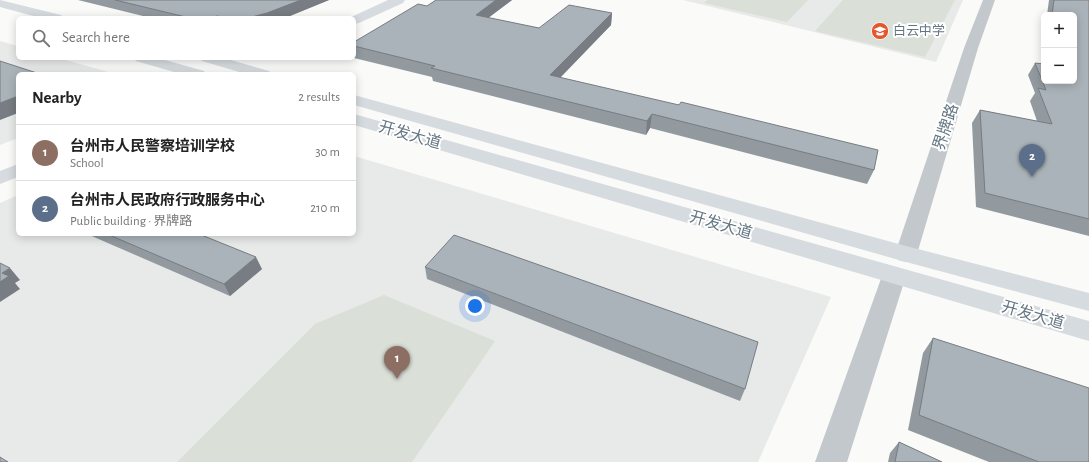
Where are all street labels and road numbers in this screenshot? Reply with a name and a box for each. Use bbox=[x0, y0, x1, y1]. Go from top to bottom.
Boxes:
street label: 界牌路 bbox=[930, 101, 961, 152]
street label: 开发大道 bbox=[377, 118, 443, 152]
street label: 开发大道 bbox=[688, 208, 754, 242]
street label: 开发大道 bbox=[1000, 298, 1066, 332]

